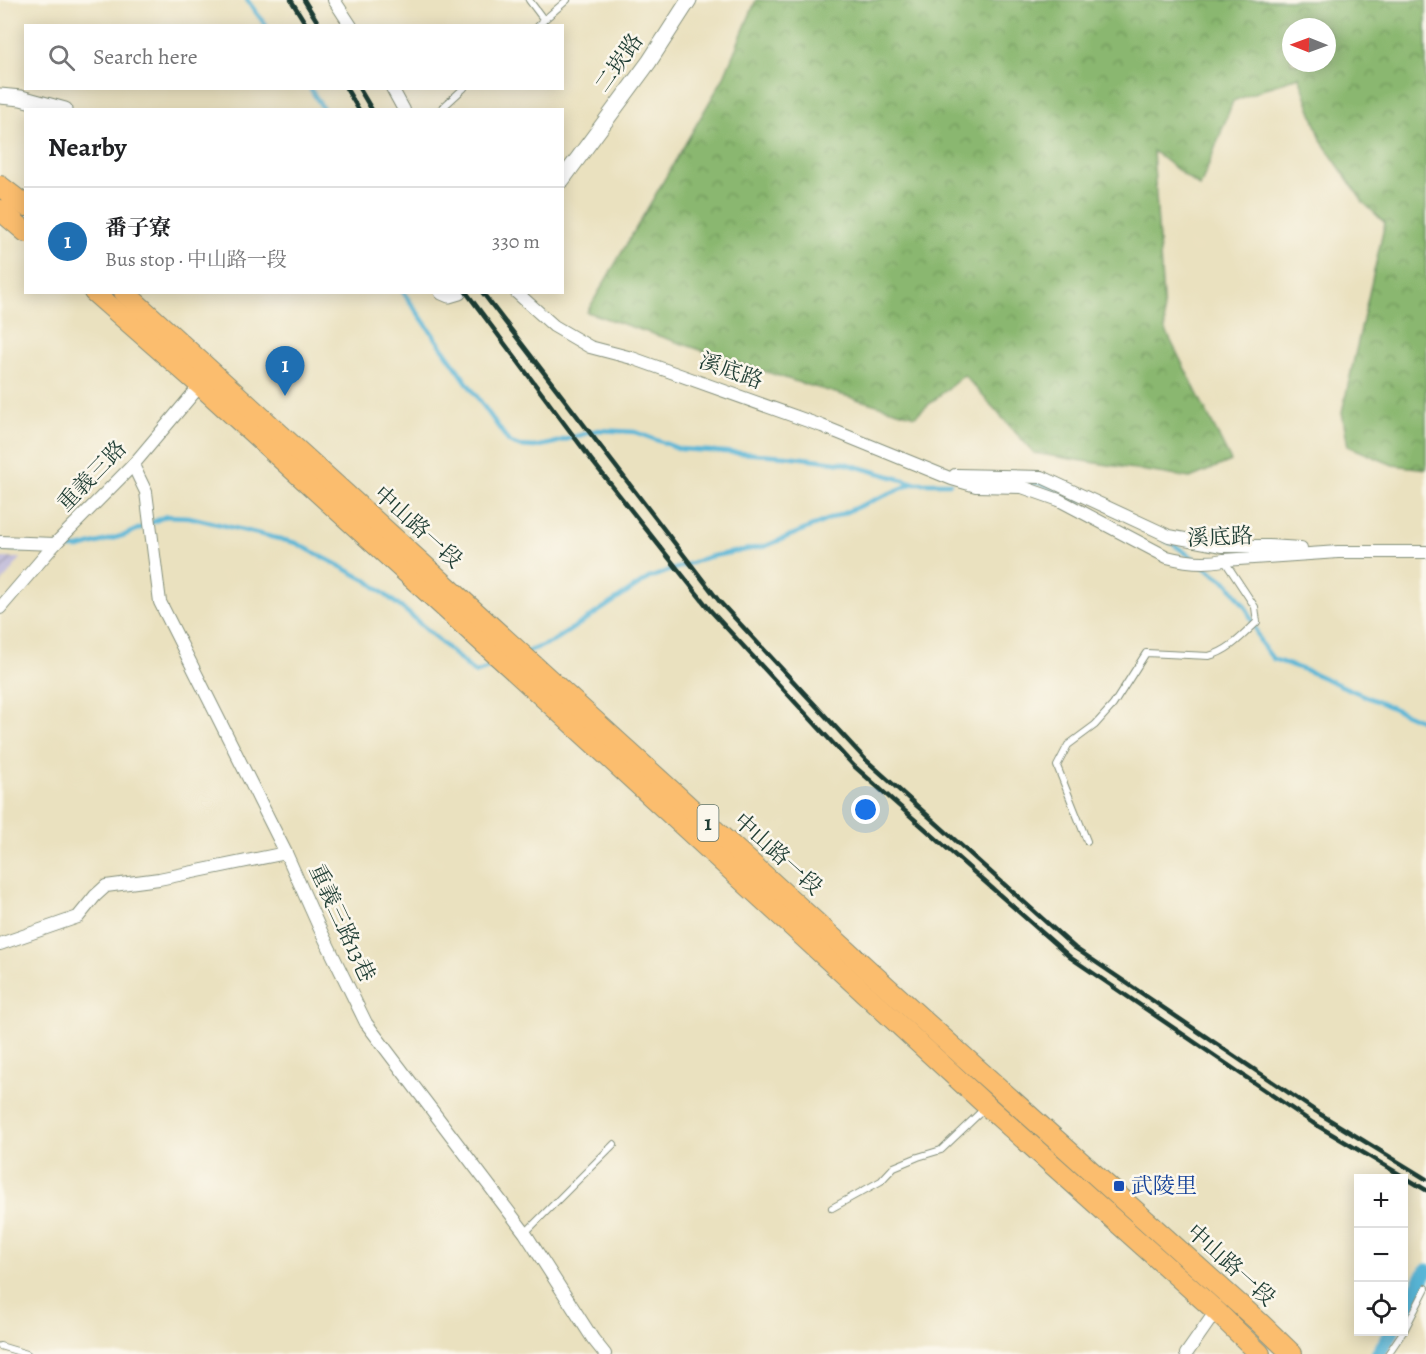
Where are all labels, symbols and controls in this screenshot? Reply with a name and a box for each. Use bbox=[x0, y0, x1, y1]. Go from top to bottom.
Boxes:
north arrow bbox=[1282, 18, 1336, 72]
search box bbox=[24, 24, 564, 90]
street label: 二崁路 bbox=[588, 27, 650, 99]
icon: search bbox=[45, 41, 78, 74]
text: Search here bbox=[93, 42, 198, 72]
text: Nearby bbox=[48, 130, 127, 165]
text: 番子寮 bbox=[105, 213, 171, 243]
text: 1 bbox=[64, 228, 71, 255]
text: 330 m bbox=[492, 228, 540, 255]
text: Bus stop · 中山路一段 bbox=[105, 246, 287, 273]
pin: 1 bbox=[266, 346, 304, 396]
street label: 溪底路 bbox=[695, 346, 767, 396]
street label: 重義三路 bbox=[51, 434, 133, 518]
street label: 中山路一段 bbox=[367, 479, 469, 575]
street label: 溪底路 bbox=[1186, 521, 1254, 553]
your location bbox=[851, 795, 880, 824]
road number: 1 bbox=[698, 805, 718, 841]
street label: 中山路一段 bbox=[727, 806, 829, 902]
street label: 重義三路13巷 bbox=[302, 859, 382, 987]
place label: 武陵里 bbox=[1131, 1171, 1197, 1201]
map controls bbox=[1354, 1174, 1408, 1336]
button: + bbox=[1354, 1174, 1408, 1228]
marker: 武陵里 bbox=[1112, 1179, 1126, 1193]
street label: 中山路一段 bbox=[1180, 1217, 1282, 1313]
button: − bbox=[1354, 1228, 1408, 1282]
button: locate bbox=[1354, 1282, 1408, 1336]

